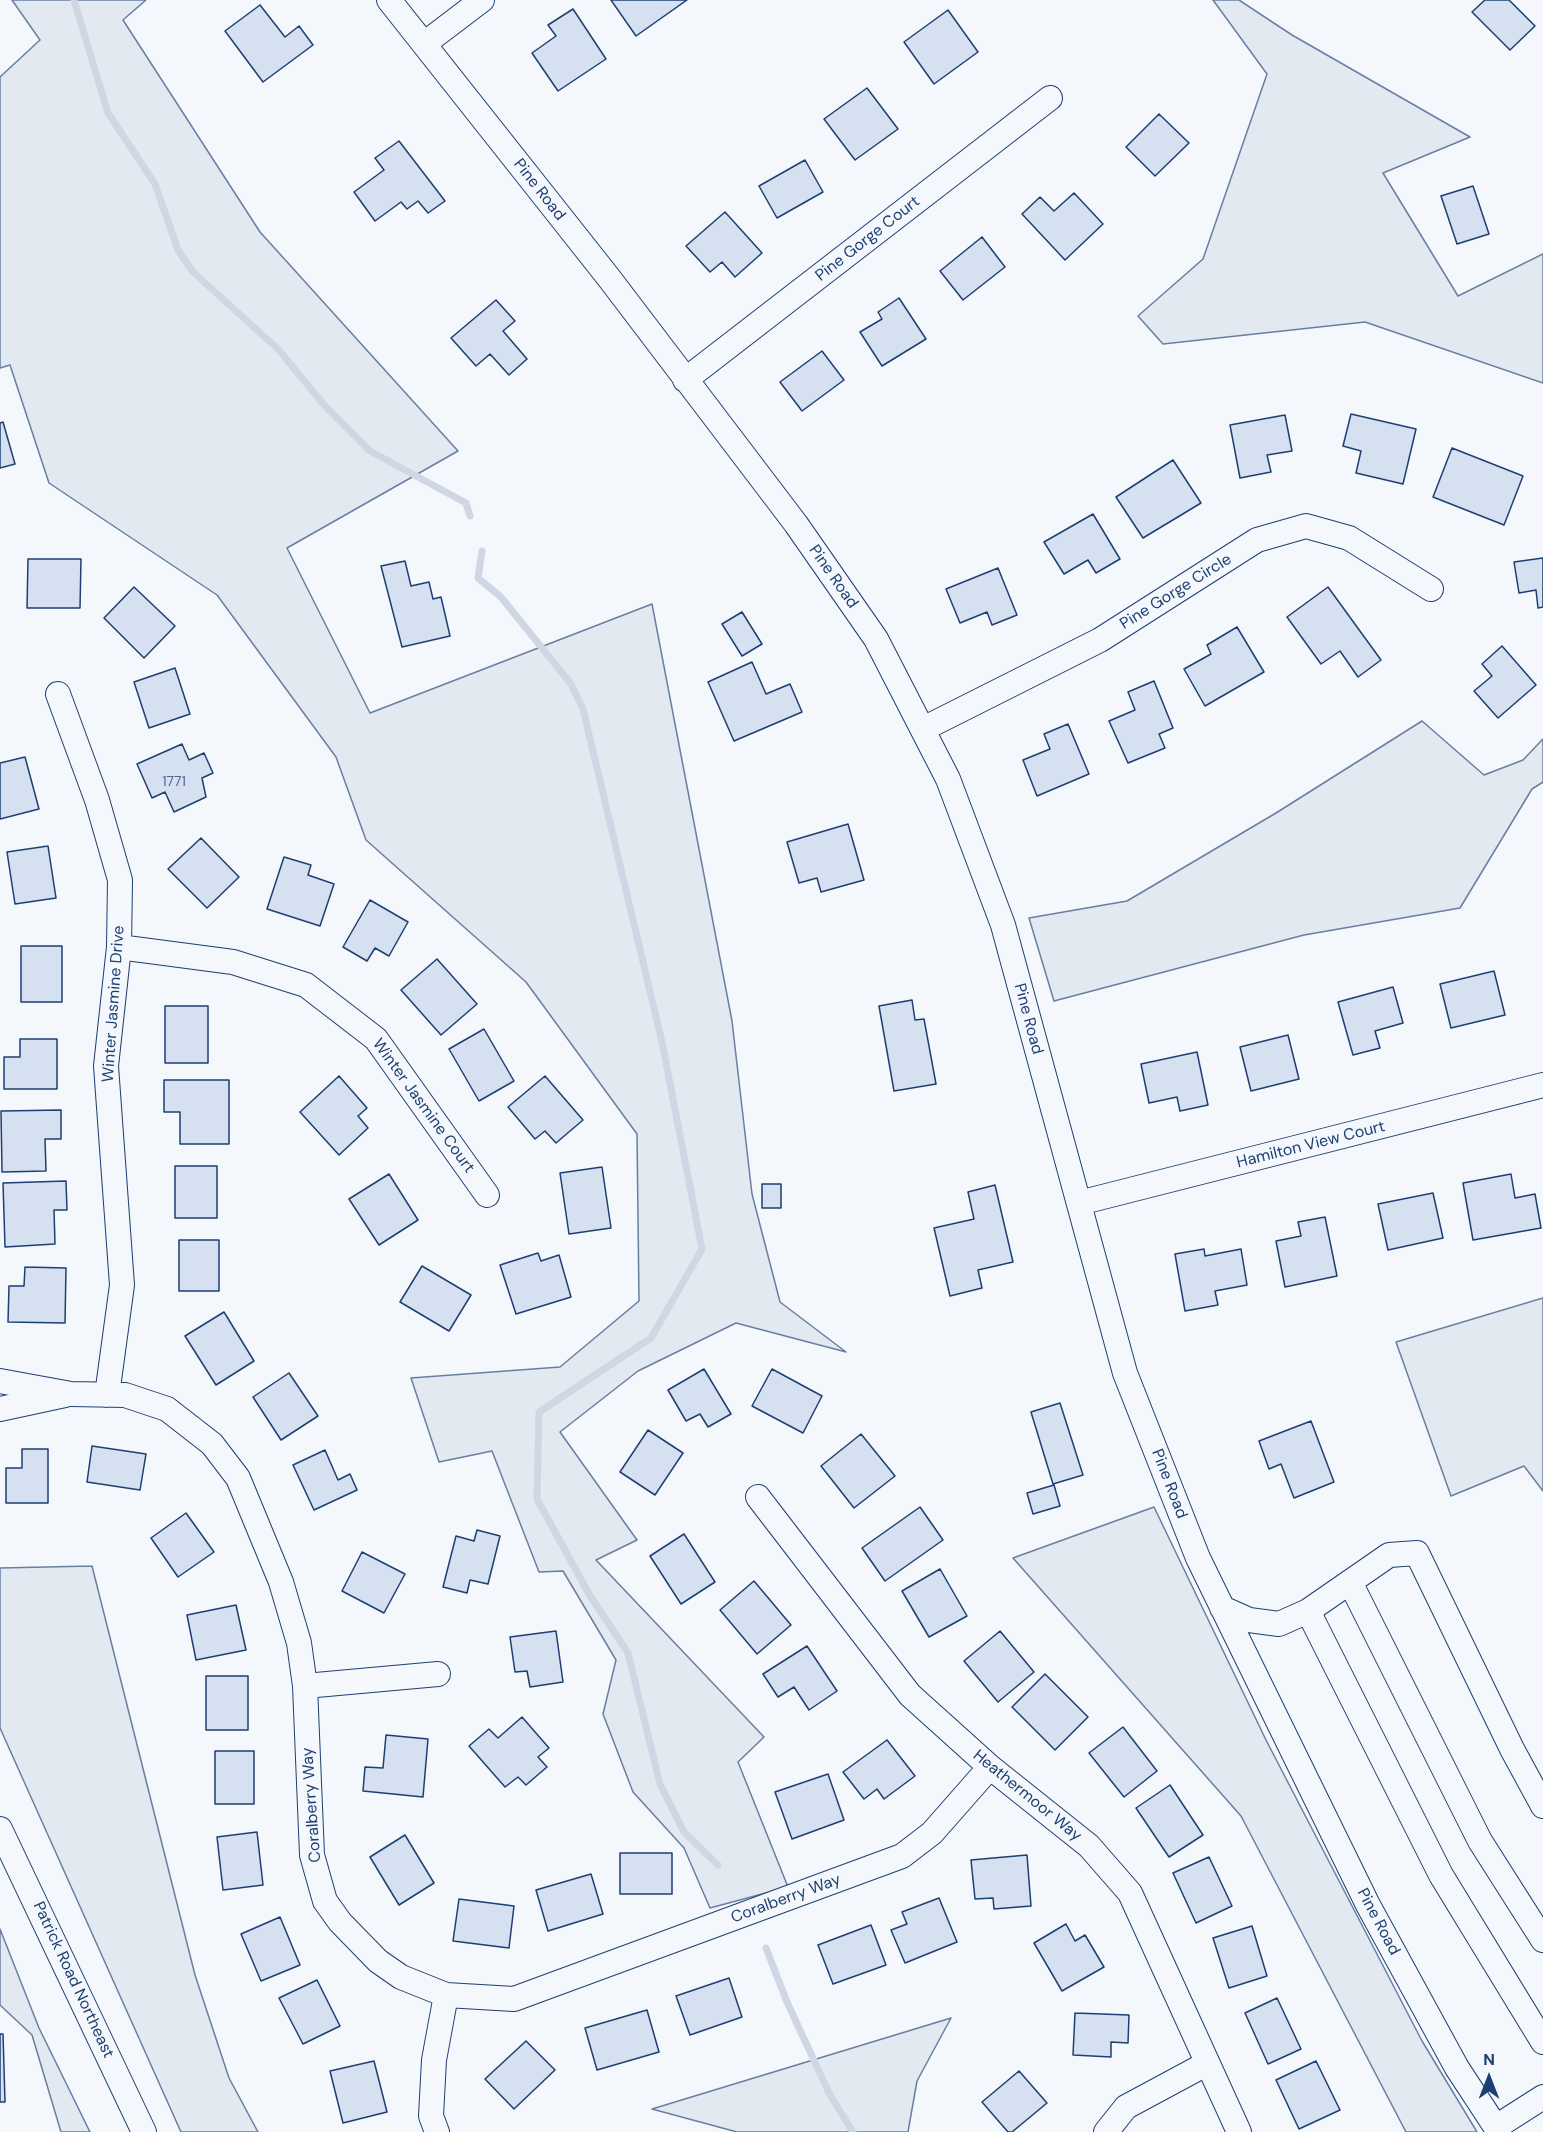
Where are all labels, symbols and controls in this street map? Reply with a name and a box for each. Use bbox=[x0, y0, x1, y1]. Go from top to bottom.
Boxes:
street label: Pine Road bbox=[509, 155, 569, 225]
street label: Pine Gorge Court bbox=[812, 192, 924, 286]
street label: Pine Road bbox=[804, 542, 862, 612]
street label: Pine Gorge Circle bbox=[1117, 550, 1235, 634]
house number: 1771 bbox=[162, 774, 186, 790]
street label: Winter Jasmine Drive bbox=[99, 925, 129, 1083]
street label: Pine Road bbox=[1009, 981, 1047, 1057]
street label: Winter Jasmine Court bbox=[368, 1035, 478, 1177]
street label: Hamilton View Court bbox=[1235, 1117, 1387, 1173]
street label: Pine Road bbox=[1147, 1447, 1191, 1521]
street label: Heathermoor Way bbox=[969, 1746, 1085, 1846]
street label: Coralberry Way bbox=[298, 1747, 326, 1863]
street label: Coralberry Way bbox=[729, 1870, 843, 1928]
street label: Pine Road bbox=[1352, 1885, 1404, 1959]
street label: Patrick Road Northeast bbox=[28, 1899, 118, 2061]
north arrow bbox=[1459, 2048, 1519, 2108]
text: N bbox=[1483, 2049, 1495, 2070]

